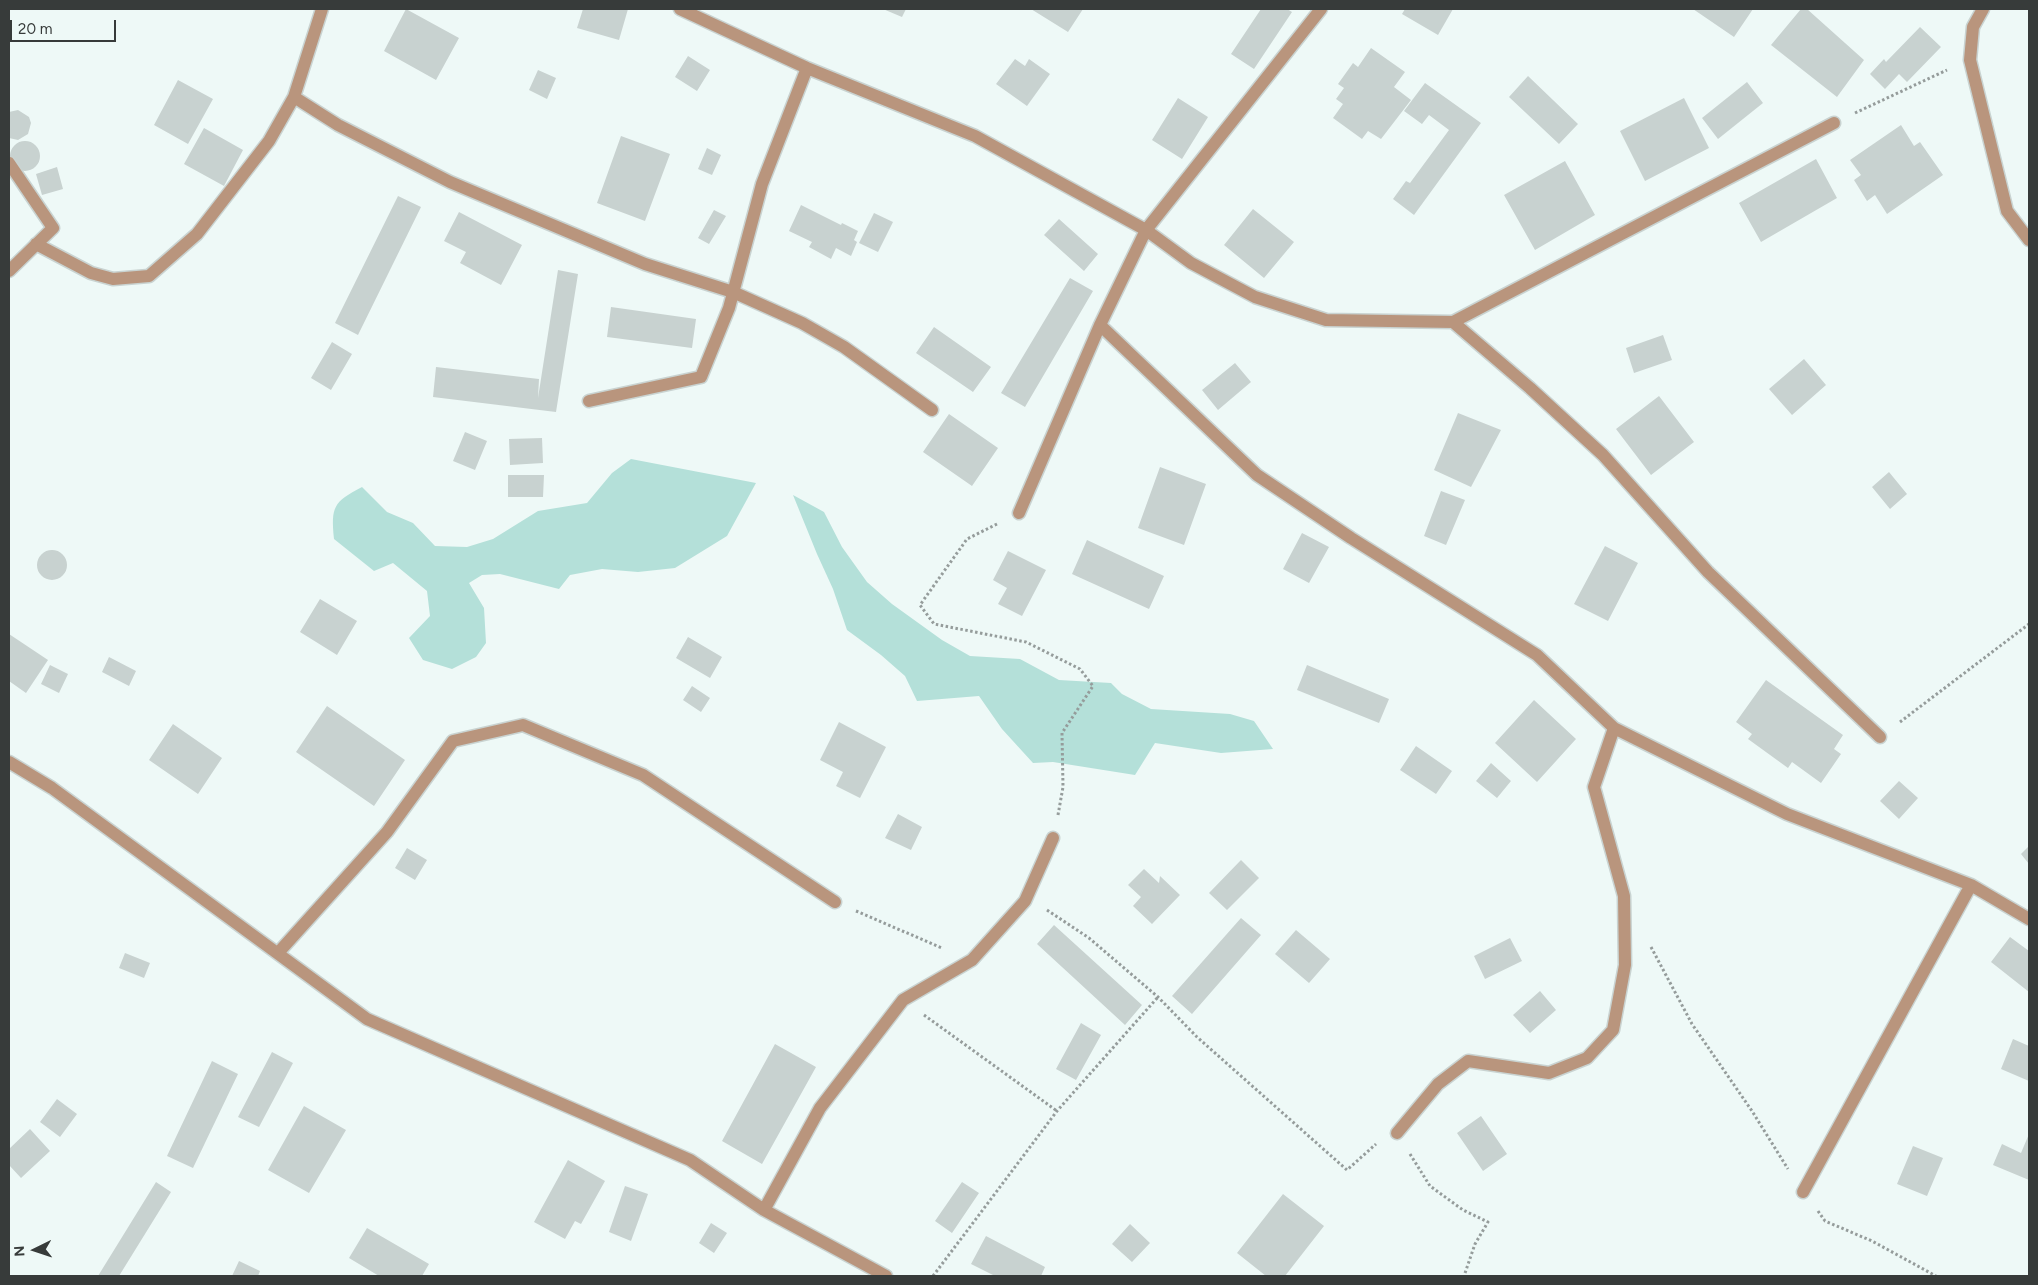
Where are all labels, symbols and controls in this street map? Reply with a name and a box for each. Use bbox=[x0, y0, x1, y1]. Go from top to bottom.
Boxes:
scale bar bbox=[12, 10, 119, 42]
text: 20 m bbox=[18, 20, 52, 38]
north arrow bbox=[10, 1225, 60, 1275]
text: N bbox=[11, 1245, 28, 1257]

